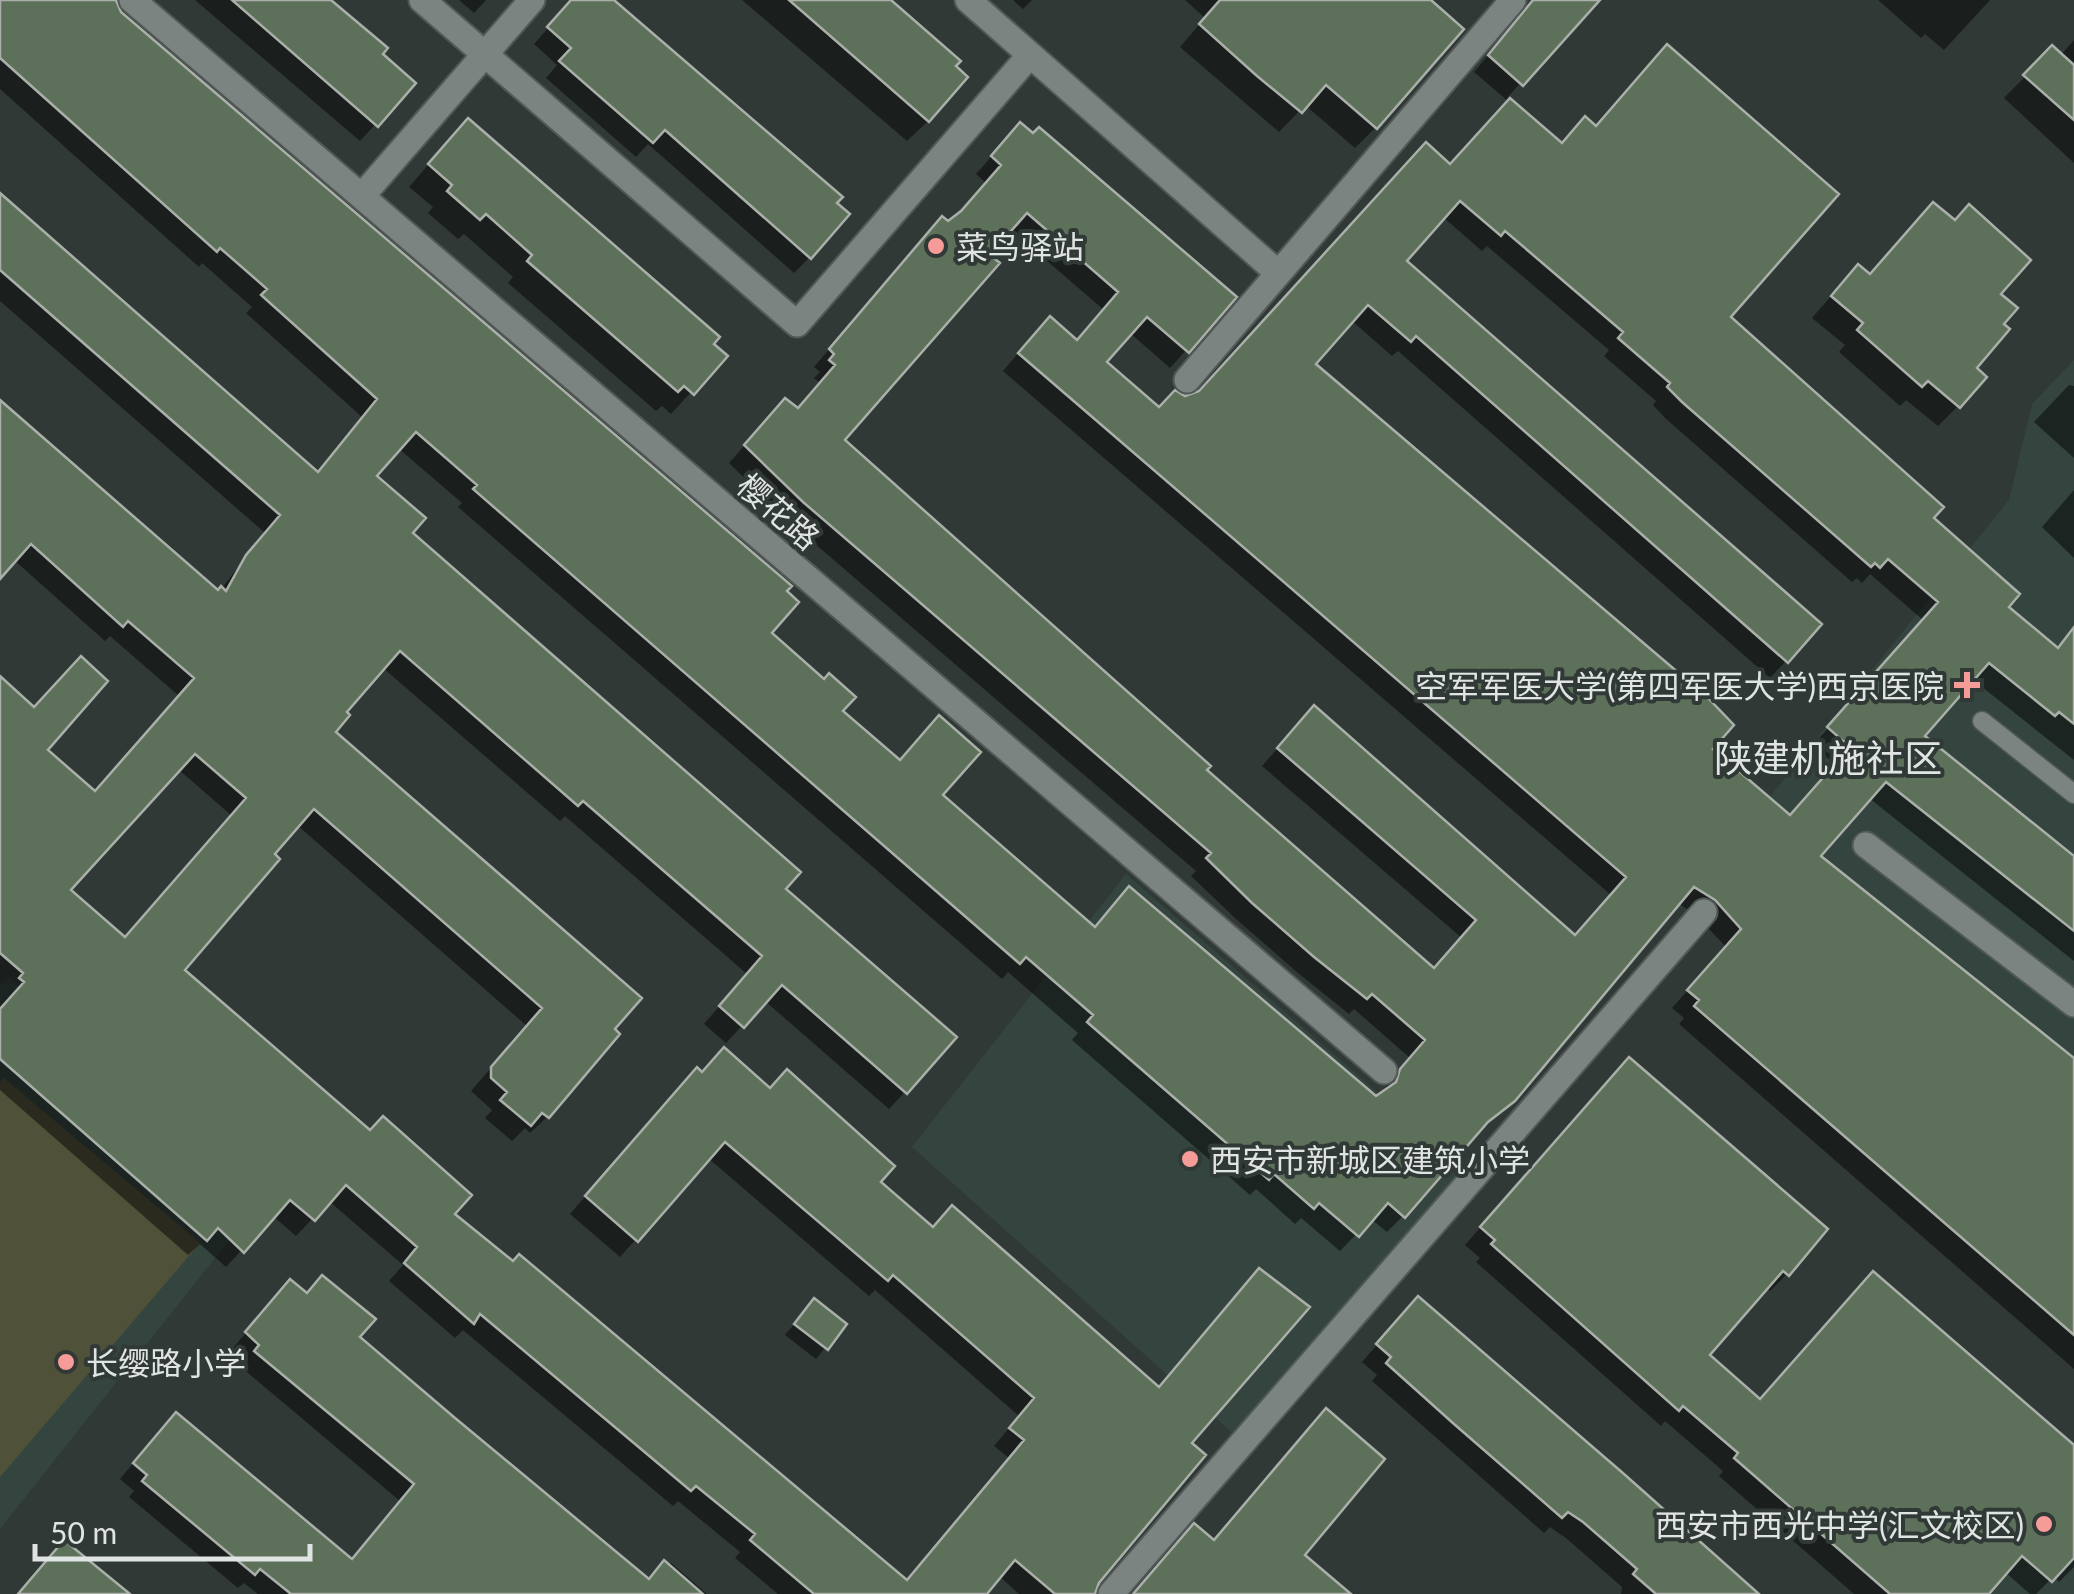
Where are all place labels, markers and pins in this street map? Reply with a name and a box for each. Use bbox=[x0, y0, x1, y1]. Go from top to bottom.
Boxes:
place label: 菜鸟驿站 bbox=[956, 227, 1084, 266]
marker: 菜鸟驿站 bbox=[925, 235, 947, 257]
place label: 空军军医大学(第四军医大学)西京医院 bbox=[1415, 666, 1944, 705]
marker: 空军军医大学(第四军医大学)西京医院 bbox=[1954, 672, 1980, 698]
place label: 西安市新城区建筑小学 bbox=[1210, 1140, 1530, 1179]
marker: 西安市新城区建筑小学 bbox=[1179, 1148, 1201, 1170]
place label: 长缨路小学 bbox=[86, 1343, 246, 1382]
marker: 长缨路小学 bbox=[55, 1351, 77, 1373]
place label: 西安市西光中学(汇文校区) bbox=[1655, 1505, 2024, 1544]
marker: 西安市西光中学(汇文校区) bbox=[2033, 1513, 2055, 1535]

